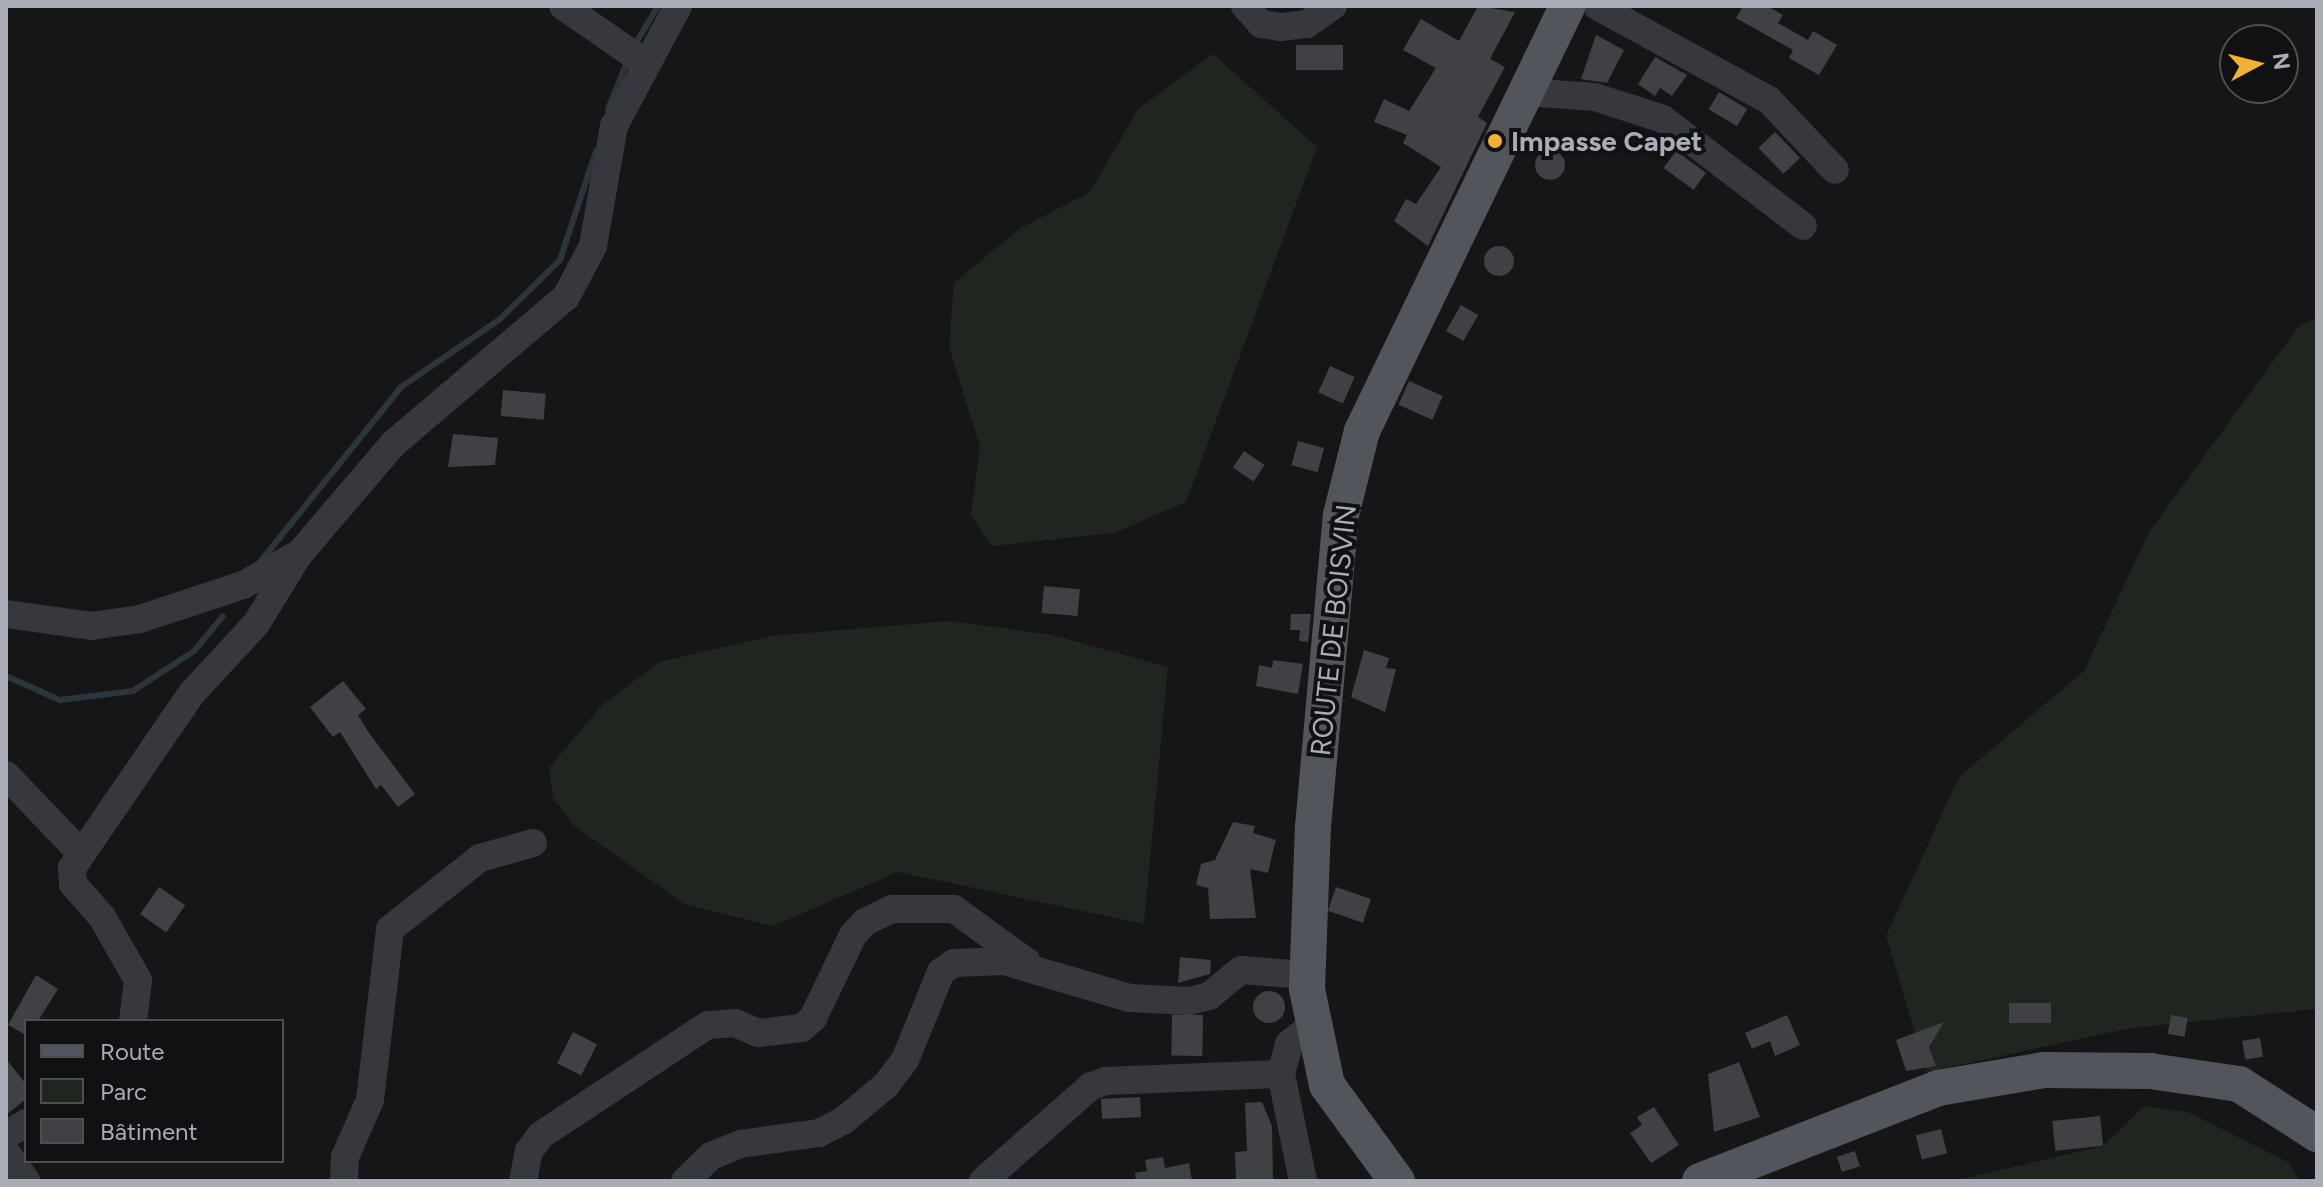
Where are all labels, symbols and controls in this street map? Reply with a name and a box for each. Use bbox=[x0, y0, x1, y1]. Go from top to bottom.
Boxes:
north arrow bbox=[2219, 24, 2299, 104]
text: N bbox=[2267, 51, 2296, 71]
place label: Impasse Capet bbox=[1511, 124, 1702, 158]
marker: Impasse Capet bbox=[1486, 132, 1504, 150]
street label: ROUTE DE BOISVIN bbox=[1303, 503, 1363, 757]
legend bbox=[24, 1019, 284, 1163]
text: Route bbox=[100, 1037, 164, 1066]
text: Parc bbox=[100, 1077, 147, 1106]
text: Bâtiment bbox=[100, 1117, 198, 1146]

